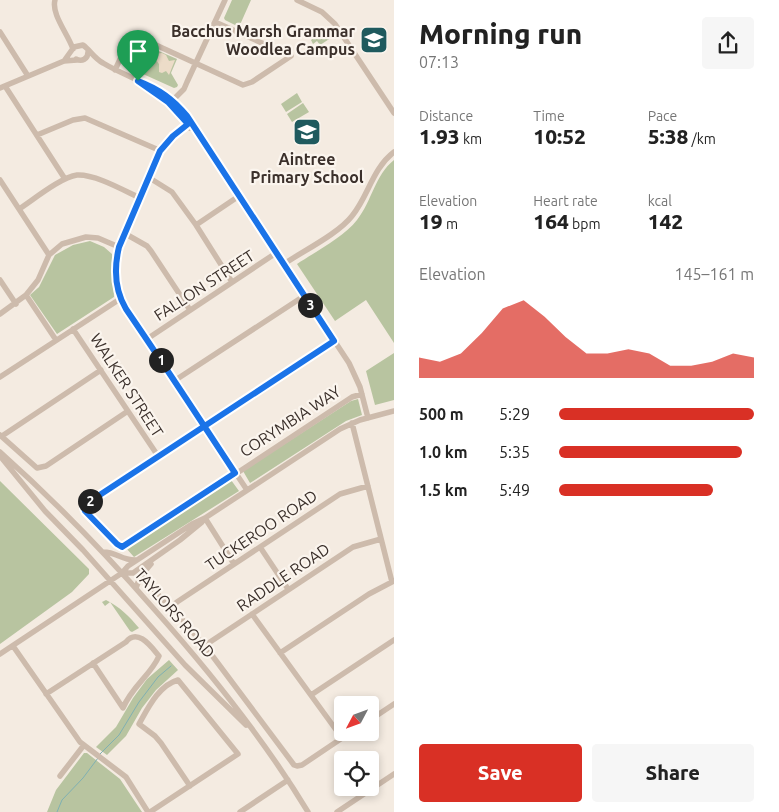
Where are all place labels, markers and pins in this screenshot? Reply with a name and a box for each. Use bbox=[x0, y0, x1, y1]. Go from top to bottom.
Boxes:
place label: Bacchus Marsh Grammar Woodlea Campus bbox=[171, 22, 355, 58]
school or university icon: Bacchus Marsh Grammar Woodlea Campus bbox=[359, 25, 389, 55]
pin bbox=[117, 30, 159, 81]
school or university icon: Aintree Primary School bbox=[292, 117, 322, 147]
place label: Aintree Primary School bbox=[250, 150, 364, 186]
pin: 3 bbox=[298, 292, 322, 318]
pin: 1 bbox=[148, 348, 174, 372]
pin: 2 bbox=[78, 488, 102, 514]

